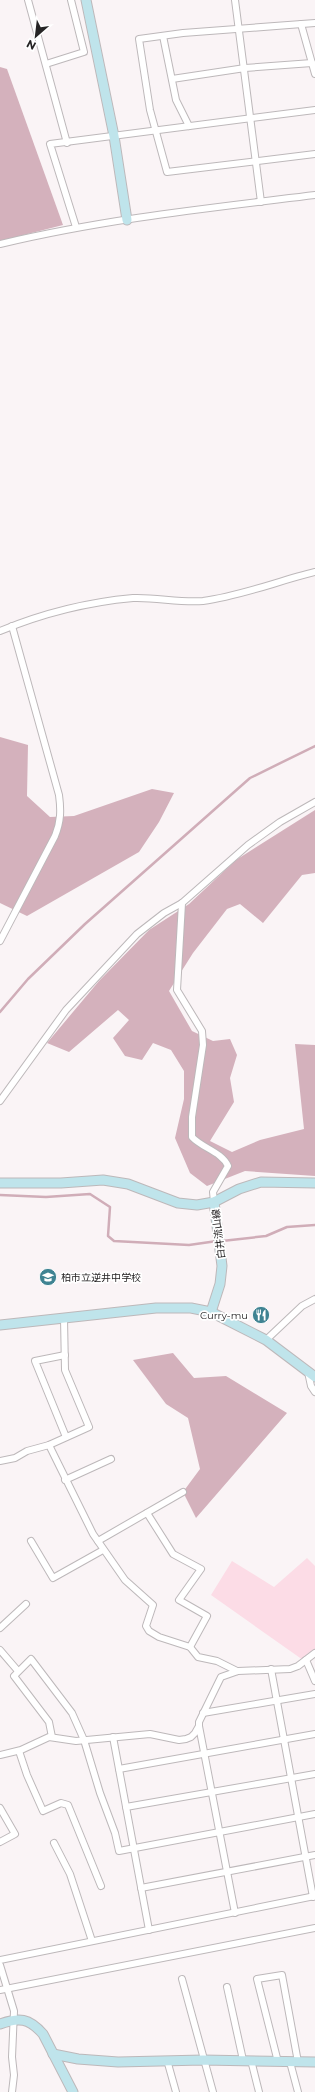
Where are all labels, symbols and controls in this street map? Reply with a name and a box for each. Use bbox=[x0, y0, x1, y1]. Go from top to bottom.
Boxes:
north arrow bbox=[16, 16, 56, 56]
text: N bbox=[24, 37, 39, 53]
street label: 白井流山線 bbox=[209, 1208, 228, 1260]
school or university icon: 柏市立逆井中学校 bbox=[38, 1267, 58, 1287]
place label: 柏市立逆井中学校 bbox=[61, 1271, 141, 1284]
restaurant icon: Curry-mu bbox=[251, 1305, 271, 1325]
place label: Curry-mu bbox=[200, 1309, 248, 1322]

